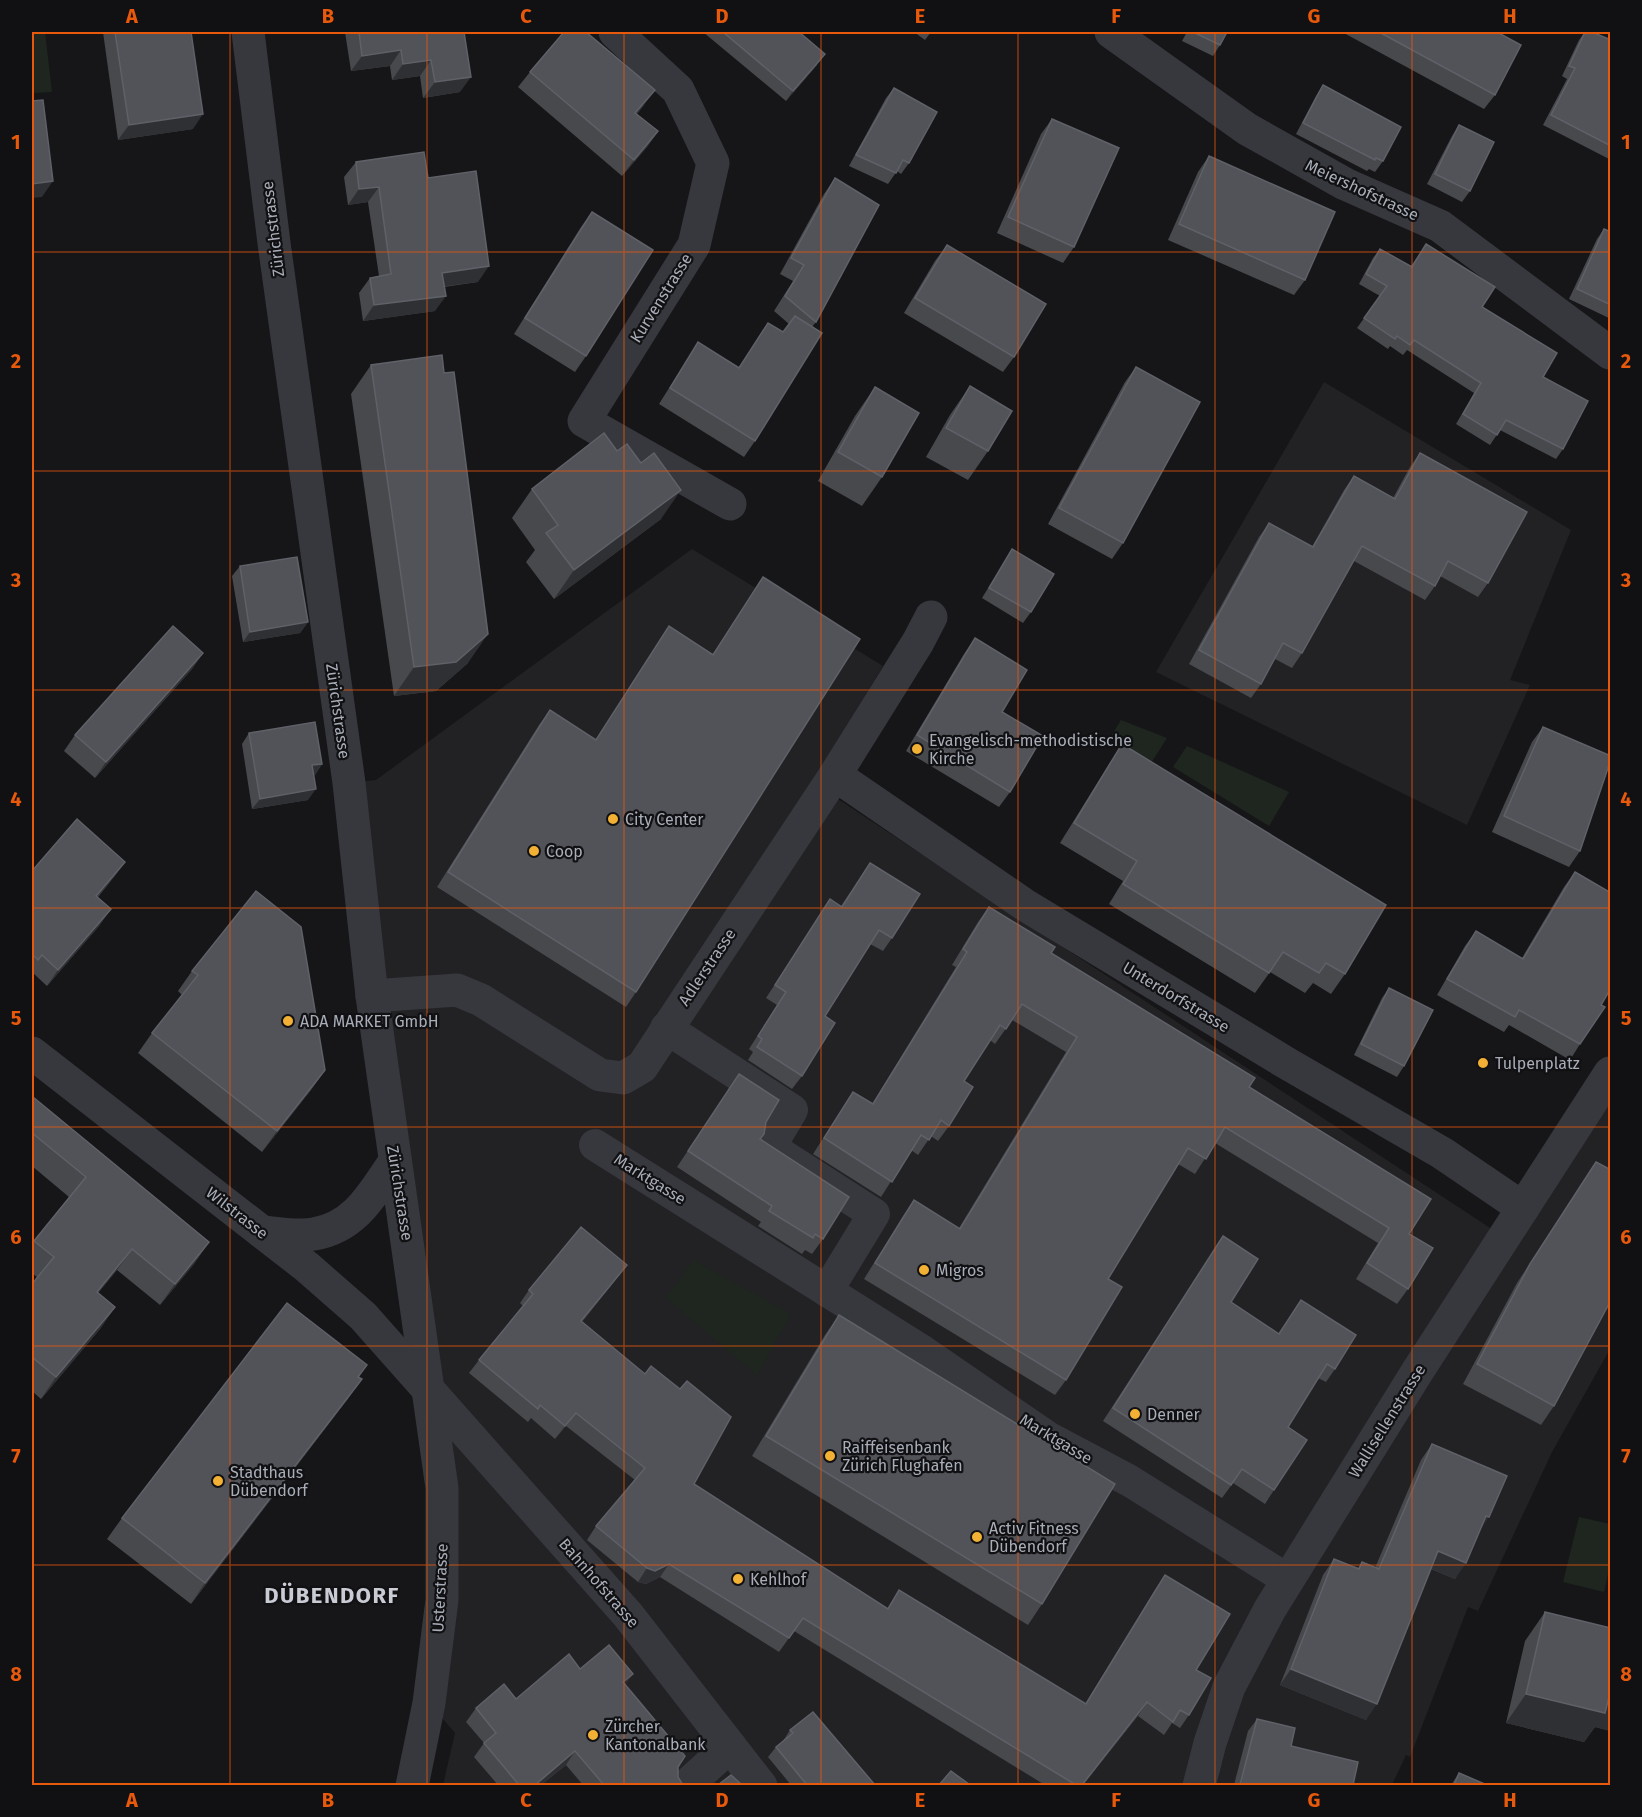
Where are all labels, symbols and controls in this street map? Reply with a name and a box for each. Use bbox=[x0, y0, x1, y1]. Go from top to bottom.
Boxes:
text: A bbox=[125, 4, 139, 28]
text: B bbox=[322, 4, 334, 28]
text: C bbox=[520, 4, 532, 28]
text: D bbox=[715, 4, 729, 28]
text: E bbox=[915, 4, 925, 28]
text: F bbox=[1111, 4, 1121, 28]
text: G bbox=[1308, 4, 1320, 28]
text: H bbox=[1503, 4, 1517, 28]
text: 1 bbox=[11, 130, 21, 154]
text: 1 bbox=[1621, 130, 1631, 154]
street label: Meiershofstrasse bbox=[1302, 155, 1422, 225]
street label: Zürichstrasse bbox=[258, 180, 288, 278]
street label: Kurvenstrasse bbox=[626, 250, 696, 346]
text: 2 bbox=[11, 349, 21, 373]
text: 2 bbox=[1621, 349, 1631, 373]
text: 3 bbox=[10, 568, 21, 592]
text: 3 bbox=[1620, 568, 1631, 592]
street label: Zürichstrasse bbox=[322, 662, 354, 760]
place label: Evangelisch-methodistische Kirche bbox=[929, 731, 1132, 768]
marker: Evangelisch-methodistische Kirche bbox=[910, 742, 924, 756]
text: 4 bbox=[10, 787, 22, 811]
text: 4 bbox=[1620, 787, 1632, 811]
place label: City Center bbox=[625, 810, 704, 829]
marker: City Center bbox=[606, 812, 620, 826]
place label: Coop bbox=[546, 842, 583, 861]
marker: Coop bbox=[527, 844, 541, 858]
street label: Adlerstrasse bbox=[674, 925, 740, 1009]
street label: Unterdorfstrasse bbox=[1119, 958, 1233, 1036]
text: 5 bbox=[11, 1006, 22, 1030]
text: 5 bbox=[1621, 1006, 1632, 1030]
place label: ADA MARKET GmbH bbox=[300, 1012, 439, 1031]
marker: ADA MARKET GmbH bbox=[281, 1014, 295, 1028]
place label: Tulpenplatz bbox=[1495, 1054, 1580, 1073]
marker: Tulpenplatz bbox=[1476, 1056, 1490, 1070]
street label: Zürichstrasse bbox=[383, 1144, 417, 1242]
street label: Marktgasse bbox=[611, 1149, 689, 1209]
street label: Wilstrasse bbox=[202, 1183, 272, 1243]
text: 6 bbox=[10, 1225, 22, 1249]
text: 6 bbox=[1620, 1225, 1632, 1249]
place label: Migros bbox=[936, 1261, 984, 1280]
marker: Migros bbox=[917, 1263, 931, 1277]
street label: Wallisellenstrasse bbox=[1345, 1361, 1429, 1481]
place label: Denner bbox=[1147, 1405, 1200, 1424]
marker: Denner bbox=[1128, 1407, 1142, 1421]
street label: Marktgasse bbox=[1016, 1410, 1096, 1468]
place label: Raiffeisenbank Zürich Flughafen bbox=[842, 1438, 963, 1475]
text: 7 bbox=[11, 1444, 21, 1468]
text: 7 bbox=[1621, 1444, 1631, 1468]
marker: Raiffeisenbank Zürich Flughafen bbox=[823, 1449, 837, 1463]
place label: Stadthaus Dübendorf bbox=[230, 1463, 309, 1500]
marker: Stadthaus Dübendorf bbox=[211, 1474, 225, 1488]
place label: Activ Fitness Dübendorf bbox=[989, 1519, 1079, 1556]
marker: Activ Fitness Dübendorf bbox=[970, 1530, 984, 1544]
street label: Bahnhofstrasse bbox=[555, 1534, 643, 1632]
street label: Usterstrasse bbox=[428, 1543, 452, 1633]
place label: Kehlhof bbox=[750, 1570, 808, 1589]
marker: Kehlhof bbox=[731, 1572, 745, 1586]
district label: DÜBENDORF bbox=[264, 1582, 400, 1609]
text: 8 bbox=[10, 1662, 22, 1686]
text: 8 bbox=[1620, 1662, 1632, 1686]
place label: Zürcher Kantonalbank bbox=[605, 1717, 706, 1754]
marker: Zürcher Kantonalbank bbox=[586, 1728, 600, 1742]
text: A bbox=[125, 1788, 139, 1812]
text: B bbox=[322, 1788, 334, 1812]
text: C bbox=[520, 1788, 532, 1812]
text: D bbox=[715, 1788, 729, 1812]
text: E bbox=[915, 1788, 925, 1812]
text: F bbox=[1111, 1788, 1121, 1812]
text: G bbox=[1308, 1788, 1320, 1812]
text: H bbox=[1503, 1788, 1517, 1812]

